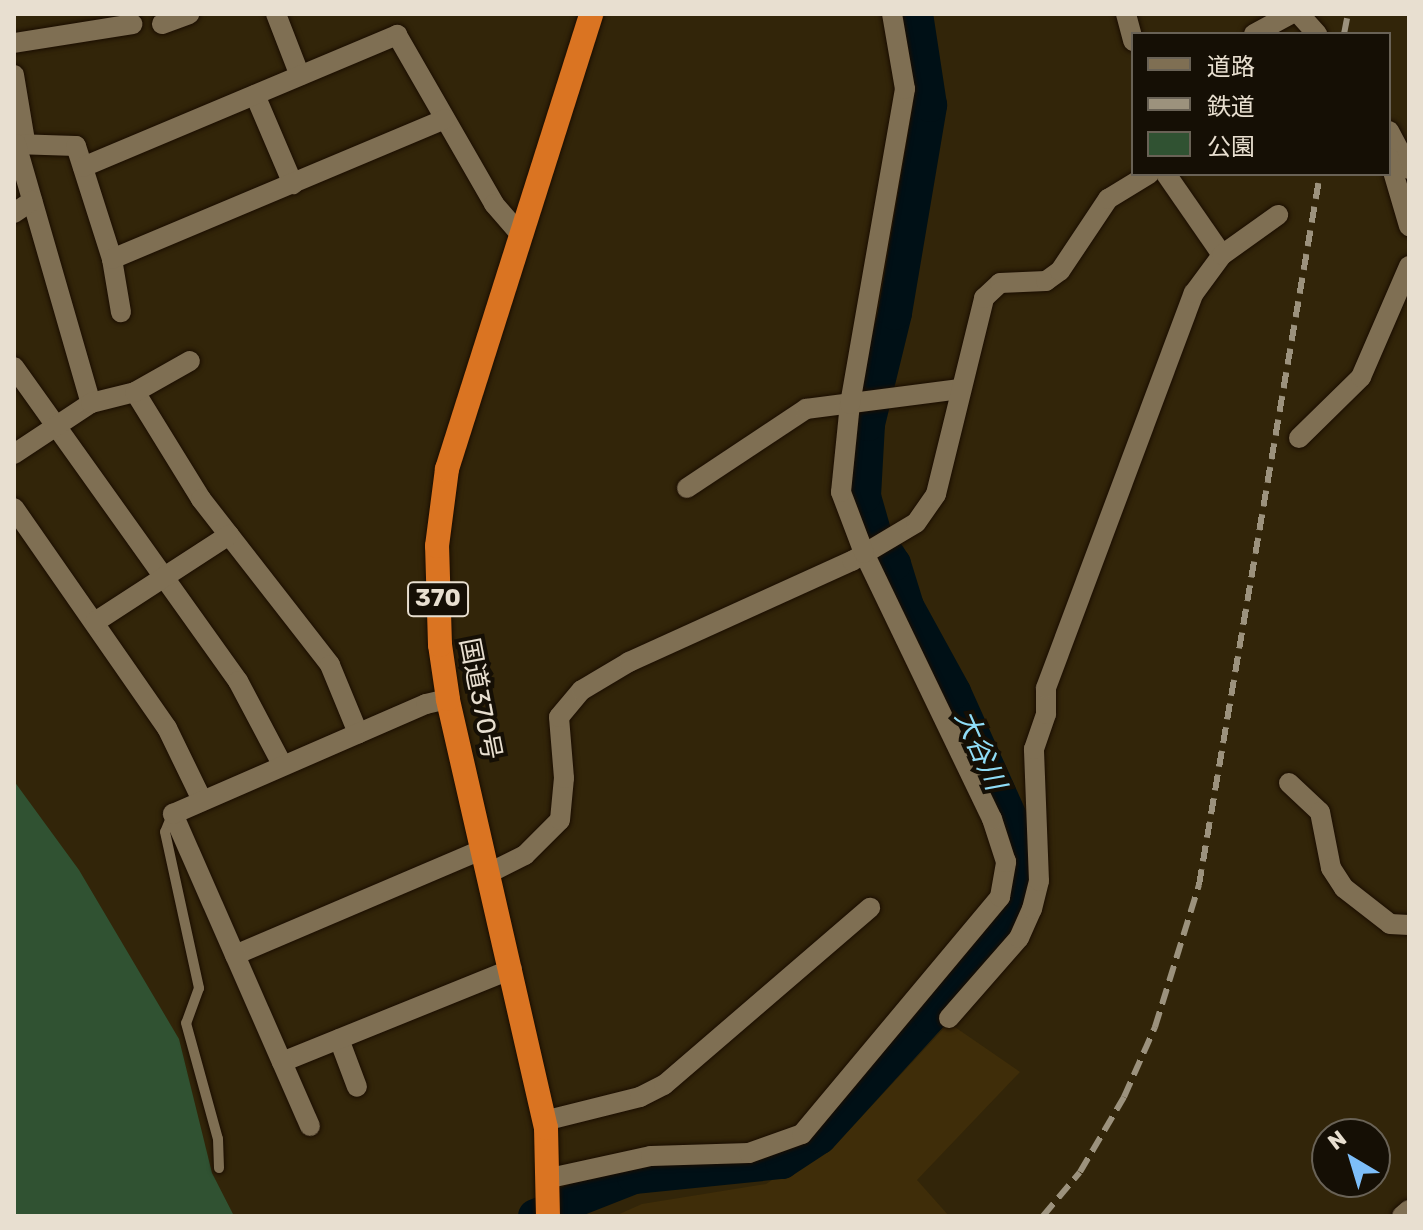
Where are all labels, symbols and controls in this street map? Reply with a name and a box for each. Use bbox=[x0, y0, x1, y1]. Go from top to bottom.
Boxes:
legend bbox=[1131, 32, 1391, 176]
text: 道路 bbox=[1207, 53, 1255, 81]
text: 鉄道 bbox=[1207, 93, 1255, 121]
text: 公園 bbox=[1207, 133, 1255, 161]
road number: 370 bbox=[406, 579, 470, 619]
street label: 国道370号 bbox=[453, 635, 507, 763]
water label: 大谷川 bbox=[948, 705, 1012, 795]
north arrow bbox=[1311, 1118, 1391, 1198]
text: N bbox=[1323, 1125, 1352, 1156]

